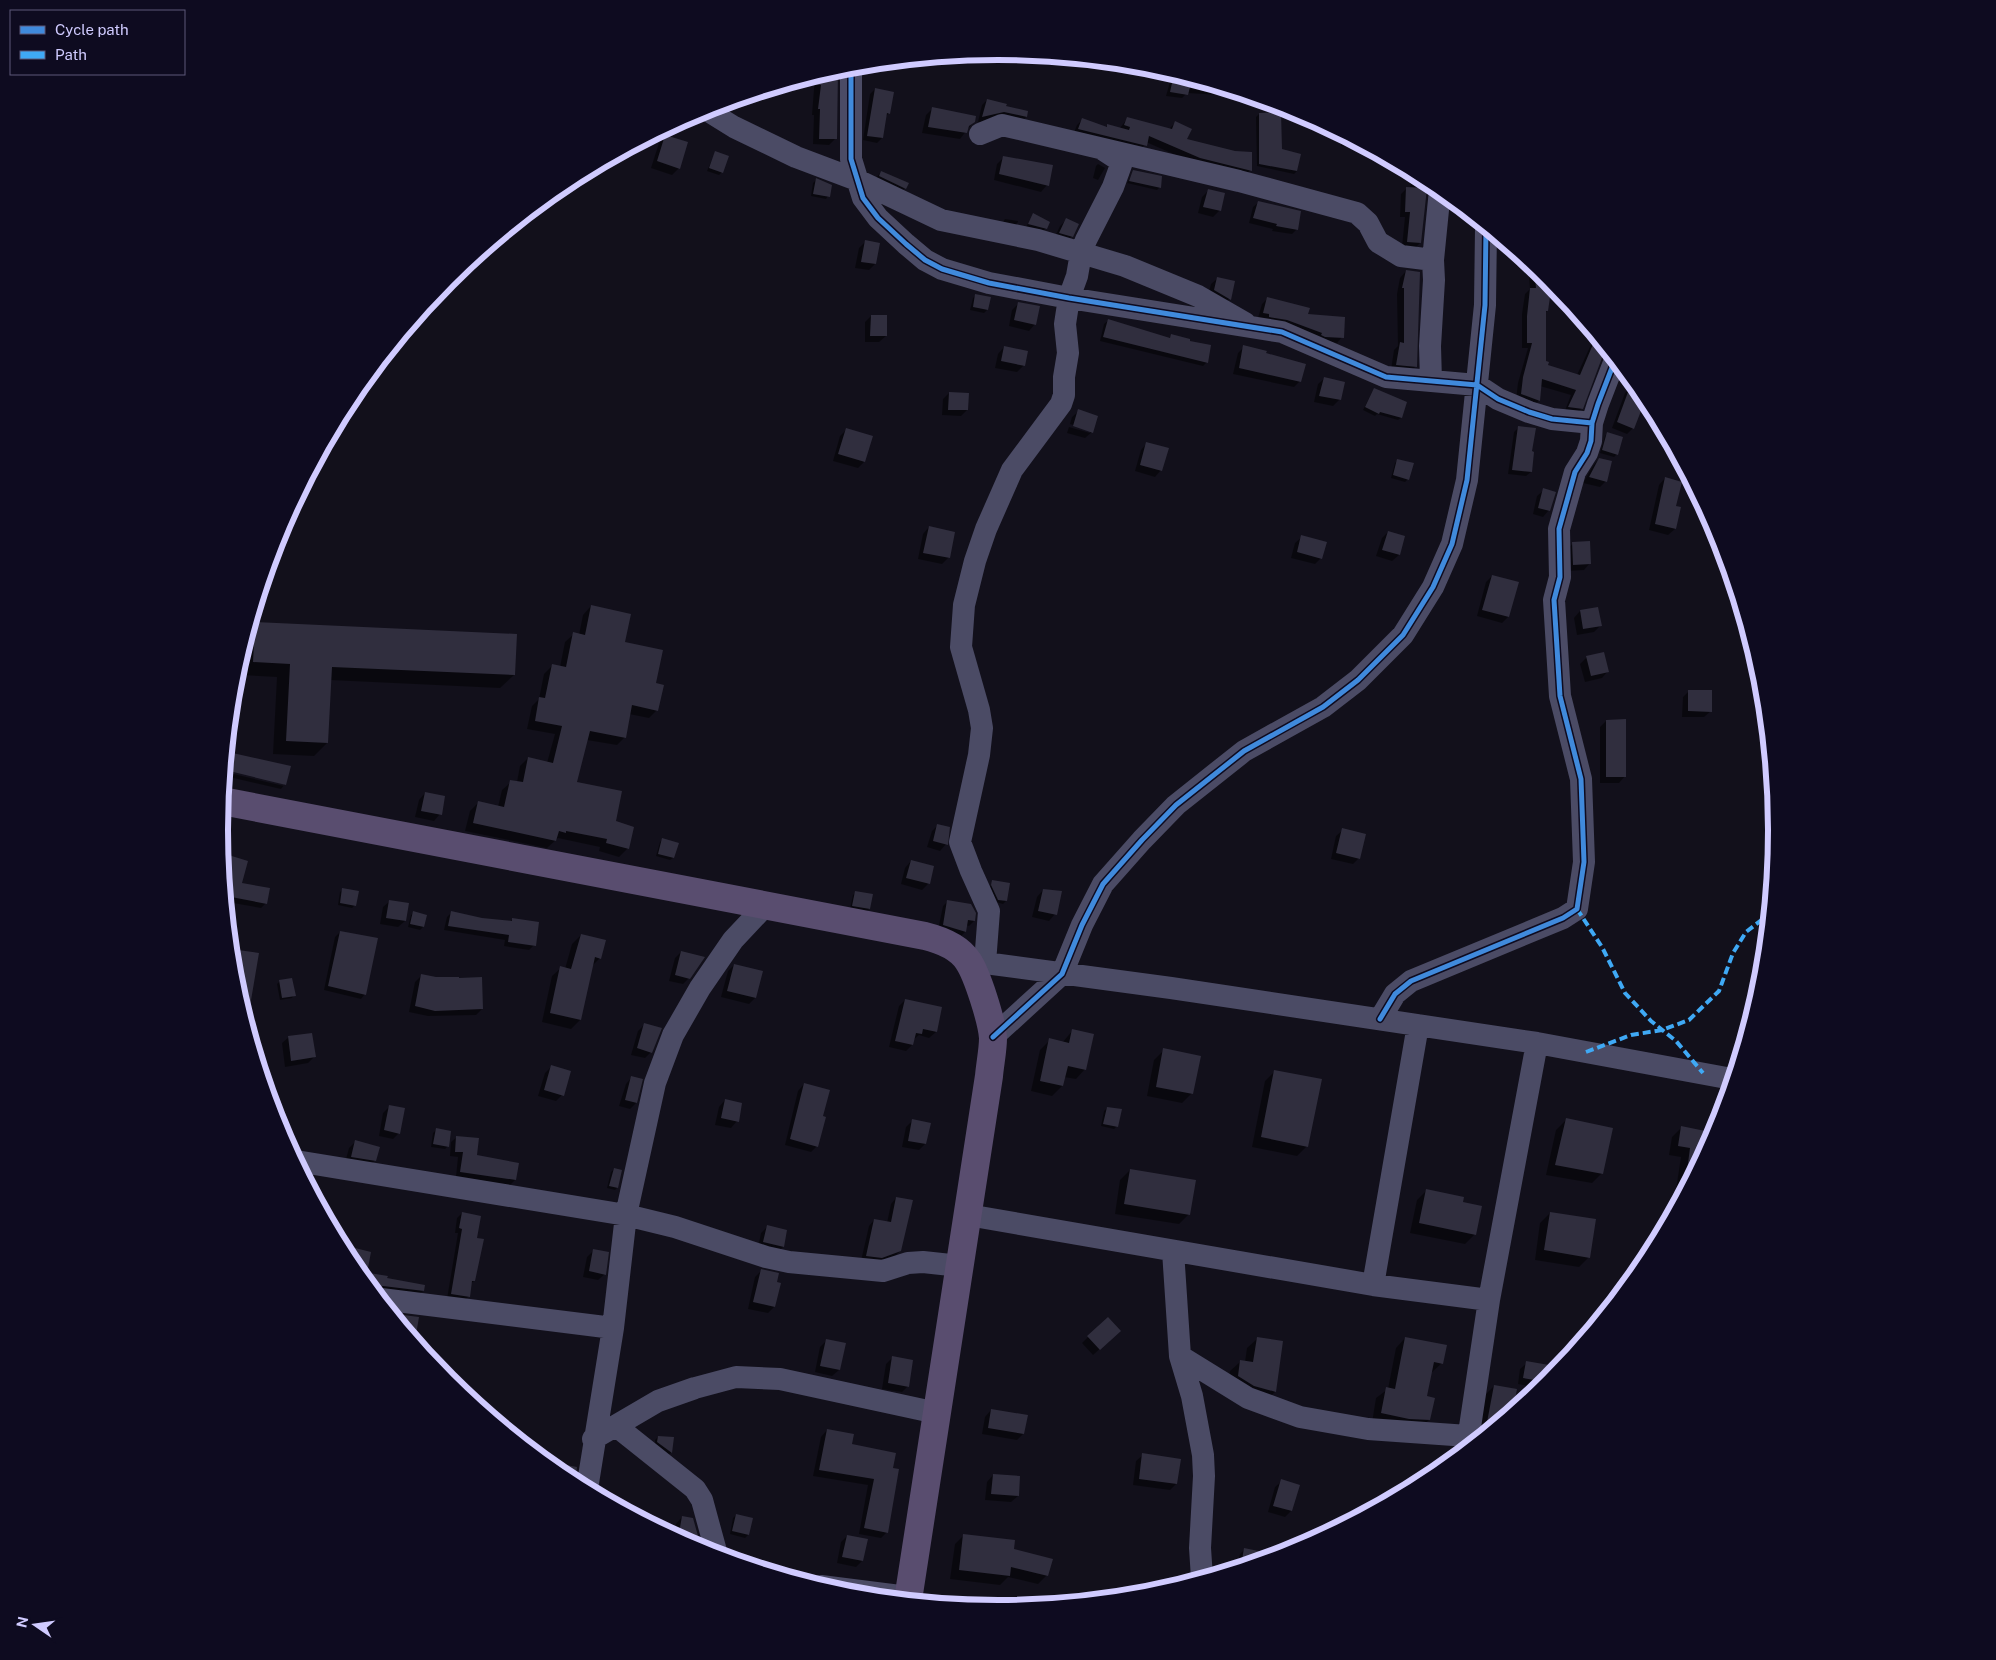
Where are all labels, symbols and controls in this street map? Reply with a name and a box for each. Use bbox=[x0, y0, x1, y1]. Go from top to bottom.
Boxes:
legend bbox=[10, 10, 185, 75]
text: Cycle path bbox=[55, 21, 129, 38]
text: Path bbox=[55, 46, 87, 63]
north arrow bbox=[10, 1600, 60, 1650]
text: N bbox=[13, 1615, 31, 1629]

